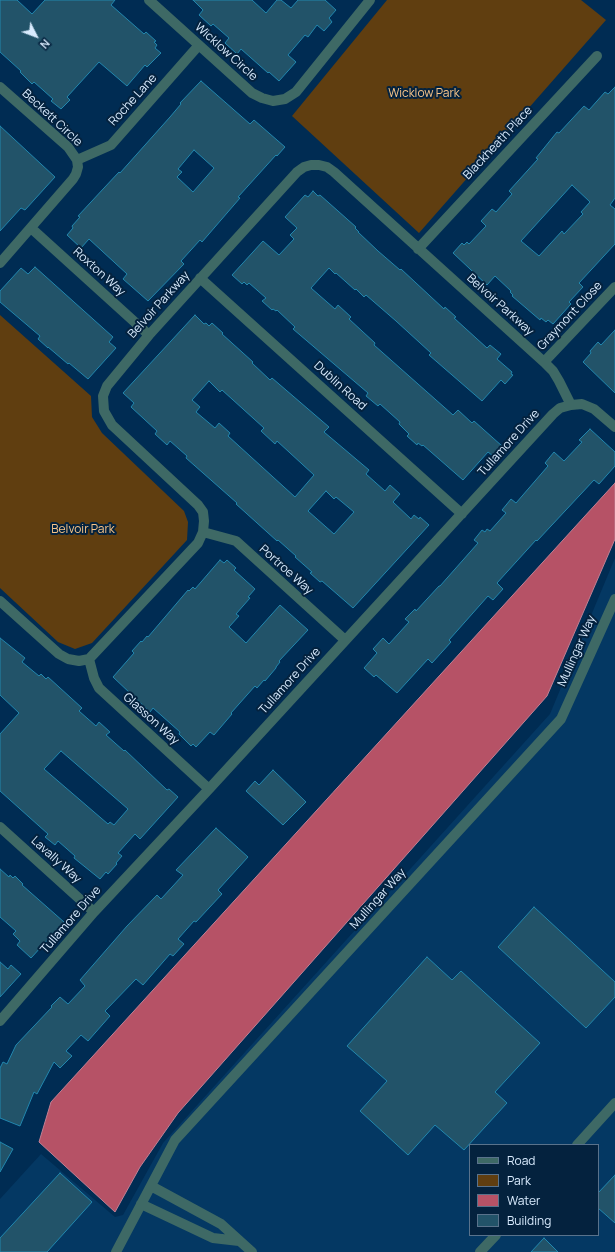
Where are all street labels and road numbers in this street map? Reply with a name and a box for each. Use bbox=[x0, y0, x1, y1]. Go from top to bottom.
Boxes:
street label: Wicklow Circle bbox=[192, 20, 260, 84]
street label: Roche Lane bbox=[106, 71, 160, 129]
street label: Beckett Circle bbox=[19, 86, 85, 150]
street label: Blackheath Place bbox=[460, 103, 536, 183]
street label: Roxton Way bbox=[70, 245, 128, 299]
street label: Belvoir Parkway bbox=[125, 269, 193, 341]
street label: Belvoir Parkway bbox=[464, 271, 536, 339]
street label: Graymont Close bbox=[535, 279, 605, 353]
street label: Dublin Road bbox=[311, 359, 369, 413]
street label: Tullamore Drive bbox=[475, 407, 543, 479]
street label: Portroe Way bbox=[256, 542, 316, 598]
street label: Mullingar Way bbox=[555, 613, 599, 689]
street label: Tullamore Drive bbox=[256, 645, 324, 717]
street label: Glasson Way bbox=[120, 690, 182, 748]
street label: Lavally Way bbox=[28, 834, 84, 886]
street label: Mullingar Way bbox=[347, 866, 409, 932]
street label: Tullamore Drive bbox=[38, 883, 104, 957]

